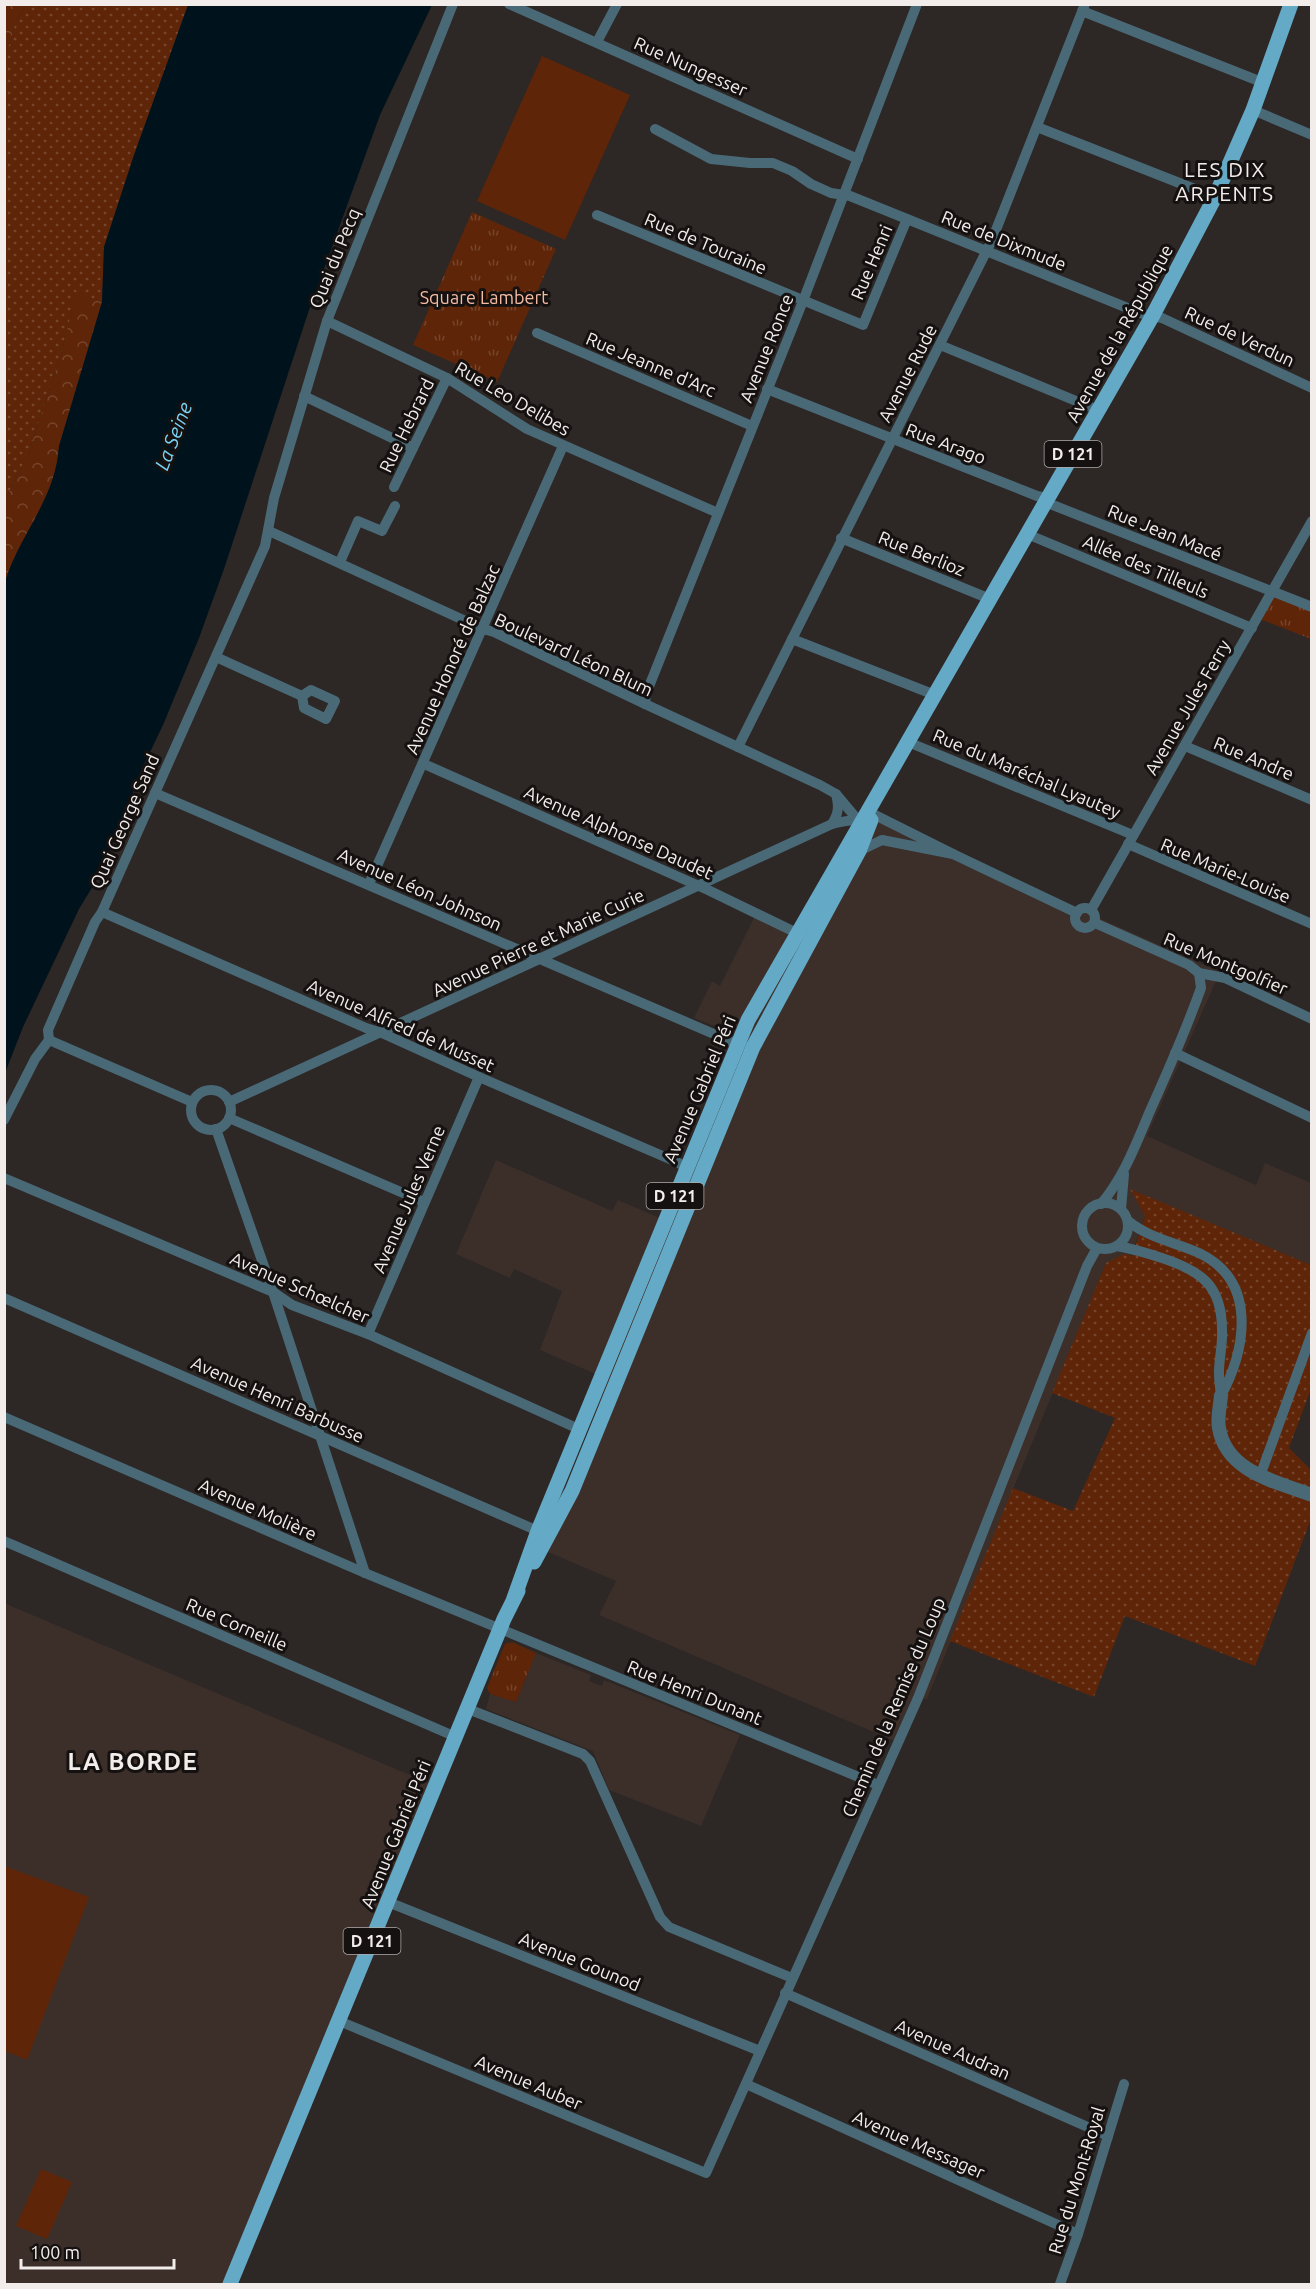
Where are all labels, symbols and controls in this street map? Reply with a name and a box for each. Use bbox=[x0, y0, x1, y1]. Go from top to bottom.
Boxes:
street label: Rue Nungesser bbox=[631, 32, 751, 100]
district label: LES DIX ARPENTS bbox=[1175, 157, 1275, 205]
street label: Quai du Pecq bbox=[305, 205, 364, 311]
street label: Rue de Dixmude bbox=[939, 206, 1069, 274]
street label: Rue de Touraine bbox=[642, 208, 770, 278]
street label: Rue Henri bbox=[846, 221, 896, 303]
street label: Avenue de la République bbox=[1062, 241, 1176, 425]
park label: Square Lambert bbox=[420, 287, 548, 307]
street label: Avenue Ronce bbox=[735, 291, 797, 405]
street label: Rue de Verdun bbox=[1182, 302, 1298, 370]
street label: Avenue Rude bbox=[874, 321, 940, 425]
street label: Rue Jeanne d'Arc bbox=[583, 328, 719, 400]
street label: Rue Leo Delibes bbox=[452, 357, 574, 439]
street label: Rue Hebrard bbox=[375, 375, 437, 475]
water label: La Seine bbox=[150, 399, 196, 473]
street label: Rue Arago bbox=[903, 419, 989, 467]
road number: D 121 bbox=[1044, 441, 1102, 467]
street label: Rue Jean Macé bbox=[1105, 500, 1225, 564]
street label: Rue Berlioz bbox=[876, 527, 968, 579]
street label: Allée des Tilleuls bbox=[1080, 531, 1212, 602]
street label: Avenue Honoré de Balzac bbox=[401, 561, 503, 757]
street label: Boulevard Léon Blum bbox=[492, 609, 656, 699]
street label: Avenue Jules Ferry bbox=[1140, 636, 1234, 778]
street label: Rue du Maréchal Lyautey bbox=[930, 724, 1124, 822]
street label: Rue Andre bbox=[1211, 732, 1297, 784]
street label: Quai George Sand bbox=[85, 751, 164, 892]
street label: Avenue Alphonse Daudet bbox=[522, 781, 716, 883]
street label: Rue Marie-Louise bbox=[1158, 834, 1294, 906]
street label: Avenue Léon Johnson bbox=[335, 844, 505, 934]
street label: Avenue Pierre et Marie Curie bbox=[429, 884, 647, 1000]
street label: Rue Montgolfier bbox=[1161, 928, 1291, 998]
street label: Avenue Alfred de Musset bbox=[304, 975, 498, 1075]
street label: Avenue Gabriel Péri bbox=[659, 1012, 739, 1166]
street label: Avenue Jules Verne bbox=[368, 1122, 448, 1276]
road number: D 121 bbox=[646, 1183, 704, 1209]
street label: Avenue Schœlcher bbox=[227, 1247, 373, 1327]
street label: Avenue Henri Barbusse bbox=[189, 1352, 367, 1446]
street label: Avenue Molière bbox=[196, 1474, 320, 1544]
street label: Rue Corneille bbox=[183, 1594, 291, 1654]
street label: Chemin de la Remise du Loup bbox=[838, 1594, 948, 1820]
street label: Rue Henri Dunant bbox=[625, 1656, 765, 1728]
district label: LA BORDE bbox=[68, 1748, 198, 1775]
street label: Avenue Gabriel Péri bbox=[356, 1757, 434, 1911]
road number: D 121 bbox=[344, 1928, 400, 1954]
street label: Avenue Gounod bbox=[517, 1928, 643, 1994]
street label: Avenue Audran bbox=[892, 2015, 1014, 2083]
street label: Avenue Auber bbox=[473, 2051, 586, 2114]
street label: Rue du Mont-Royal bbox=[1044, 2104, 1108, 2256]
street label: Avenue Messager bbox=[850, 2106, 988, 2182]
scale bar bbox=[21, 2232, 174, 2270]
text: 100 m bbox=[30, 2242, 80, 2262]

